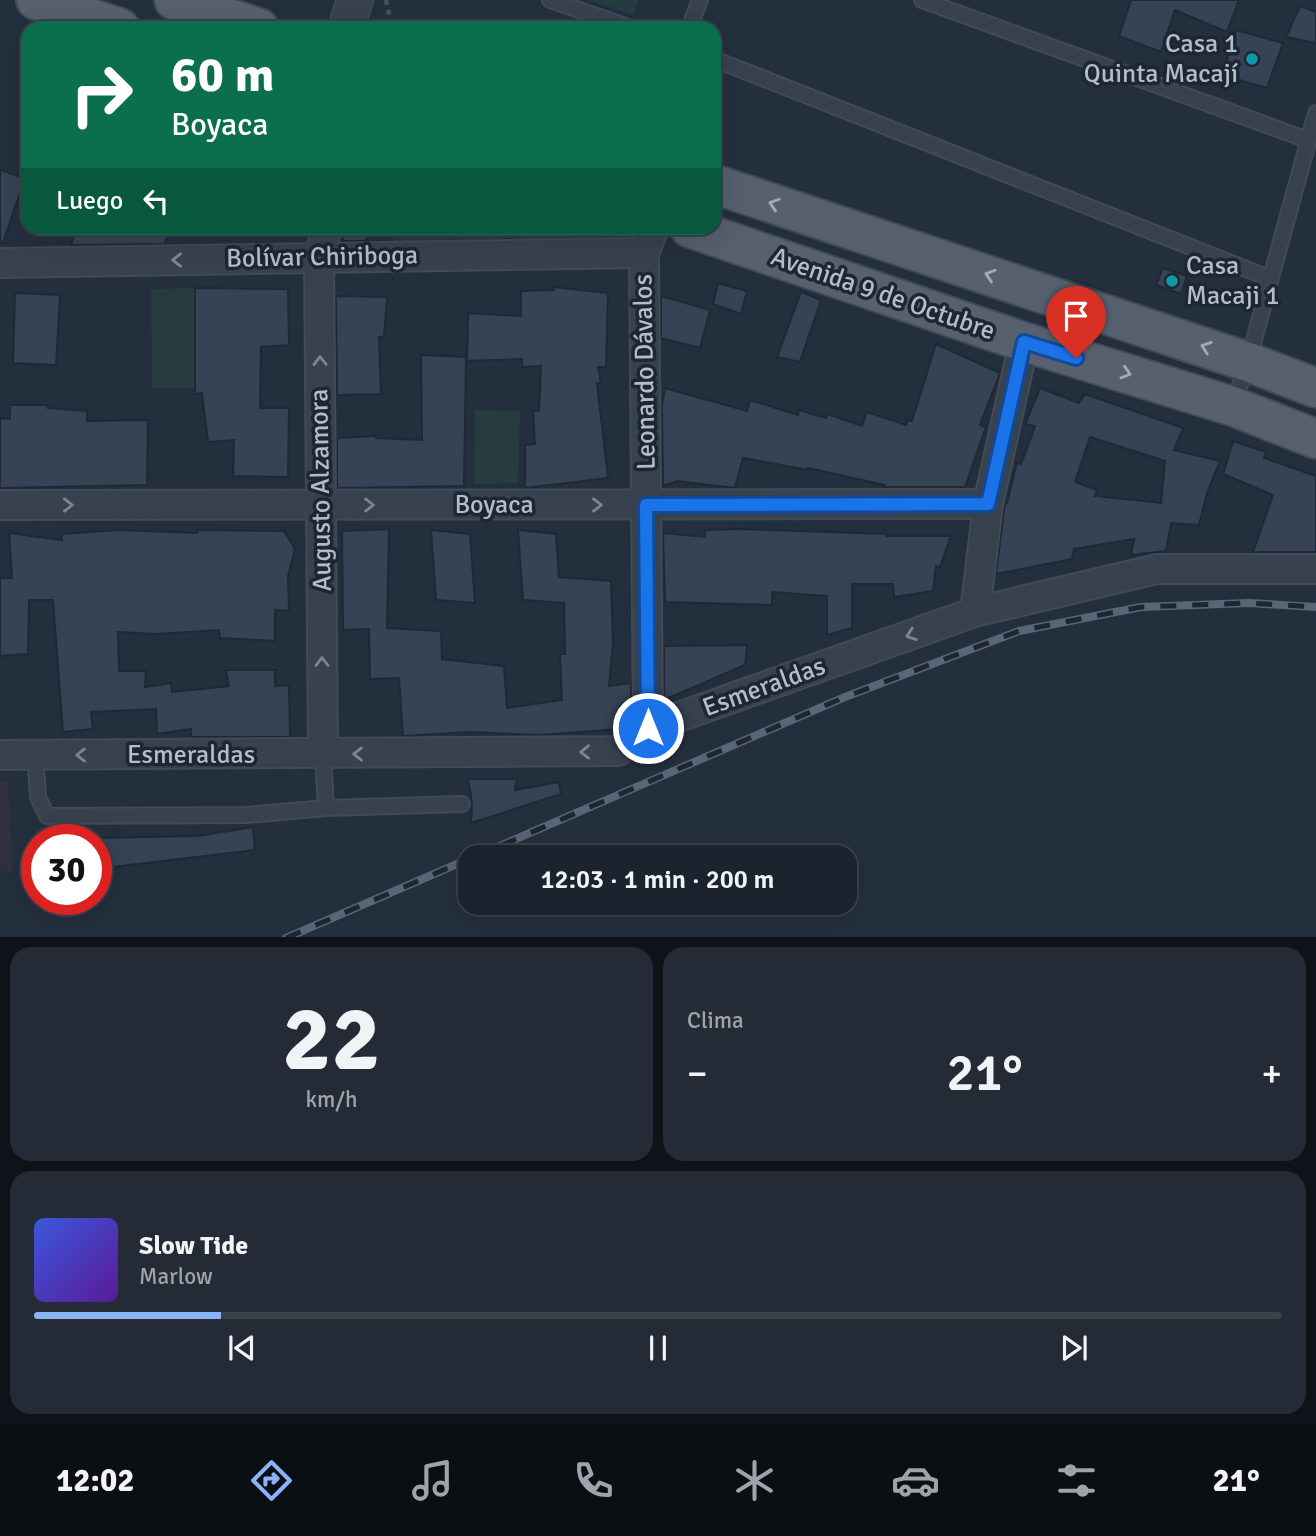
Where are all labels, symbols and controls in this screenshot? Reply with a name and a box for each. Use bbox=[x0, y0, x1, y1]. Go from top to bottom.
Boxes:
place label: Casa 1 Quinta Macají bbox=[1084, 28, 1238, 90]
text: 60 m bbox=[171, 45, 274, 105]
icon: right bbox=[56, 49, 147, 140]
marker: Casa 1 Quinta Macají bbox=[1244, 51, 1260, 67]
text: Boyaca bbox=[171, 105, 268, 144]
icon: left bbox=[137, 182, 175, 220]
text: Luego bbox=[56, 185, 123, 217]
one-way arrow bbox=[768, 198, 781, 212]
street label: Bolívar Chiriboga bbox=[226, 239, 418, 275]
street label: Avenida 9 de Octubre bbox=[767, 241, 999, 347]
place label: Casa Macaji 1 bbox=[1186, 250, 1280, 312]
one-way arrow bbox=[171, 252, 182, 267]
one-way arrow bbox=[985, 269, 997, 283]
marker: Casa Macaji 1 bbox=[1164, 273, 1180, 289]
street label: Leonardo Dávalos bbox=[627, 274, 663, 470]
pin bbox=[1046, 286, 1106, 358]
icon: arrive bbox=[1057, 297, 1095, 335]
one-way arrow bbox=[1200, 341, 1212, 356]
one-way arrow bbox=[312, 355, 328, 366]
one-way arrow bbox=[1120, 365, 1132, 380]
street label: Augusto Alzamora bbox=[303, 388, 339, 592]
street label: Boyaca bbox=[454, 489, 534, 521]
one-way arrow bbox=[63, 497, 74, 513]
one-way arrow bbox=[364, 497, 375, 513]
one-way arrow bbox=[592, 497, 602, 513]
one-way arrow bbox=[906, 627, 918, 641]
street label: Esmeraldas bbox=[698, 650, 830, 724]
one-way arrow bbox=[314, 656, 330, 667]
position arrow bbox=[611, 691, 685, 765]
street label: Esmeraldas bbox=[127, 739, 255, 771]
one-way arrow bbox=[579, 744, 590, 759]
one-way arrow bbox=[352, 746, 362, 762]
one-way arrow bbox=[75, 747, 86, 763]
speed limit sign: 30 bbox=[21, 824, 112, 915]
text: 12:03 · 1 min · 200 m bbox=[541, 864, 774, 896]
text: 22 bbox=[282, 983, 381, 1096]
text: Clima bbox=[687, 1006, 744, 1035]
text: 21° bbox=[946, 1041, 1023, 1105]
text: − bbox=[687, 1050, 708, 1097]
text: + bbox=[1261, 1050, 1282, 1097]
text: km/h bbox=[305, 1085, 358, 1114]
text: Slow Tide bbox=[139, 1230, 248, 1262]
text: Marlow bbox=[139, 1262, 213, 1291]
icon: previous bbox=[223, 1329, 261, 1367]
icon: pause bbox=[639, 1329, 677, 1367]
icon: next bbox=[1055, 1329, 1093, 1367]
icon: directions bbox=[247, 1456, 296, 1505]
icon: music bbox=[408, 1456, 457, 1505]
icon: phone bbox=[569, 1456, 618, 1505]
icon: climate bbox=[730, 1456, 779, 1505]
icon: car bbox=[891, 1456, 940, 1505]
icon: filters bbox=[1052, 1456, 1101, 1505]
text: 12:02 bbox=[56, 1461, 135, 1500]
text: 21° bbox=[1213, 1461, 1260, 1500]

